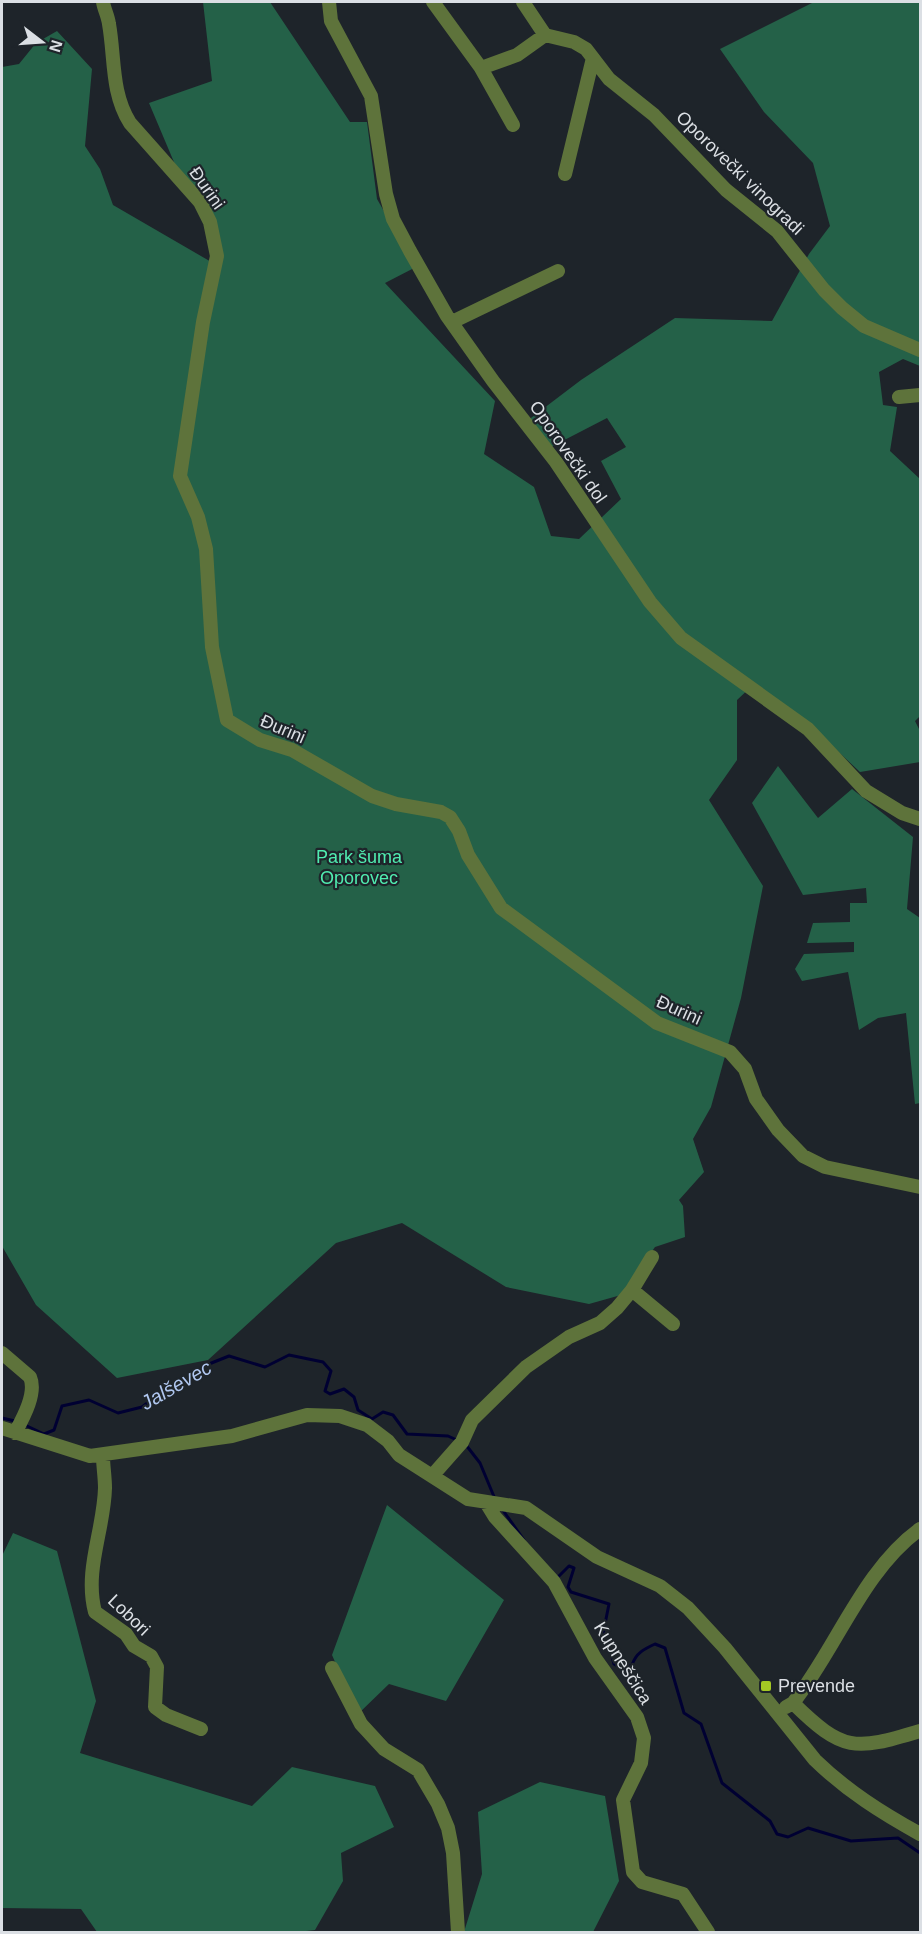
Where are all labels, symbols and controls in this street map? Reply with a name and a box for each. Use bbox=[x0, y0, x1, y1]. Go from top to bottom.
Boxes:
north arrow bbox=[12, 12, 72, 72]
text: N bbox=[46, 38, 66, 54]
street label: Oporovečki vinogradi bbox=[672, 107, 808, 239]
street label: Đurini bbox=[185, 163, 229, 213]
street label: Oporovečki dol bbox=[525, 397, 611, 507]
street label: Đurini bbox=[257, 711, 309, 747]
park label: Park šuma Oporovec bbox=[316, 847, 403, 888]
street label: Đurini bbox=[653, 991, 705, 1029]
water label: Jalševec bbox=[136, 1356, 215, 1414]
street label: Lobori bbox=[104, 1590, 154, 1640]
street label: Kupneščica bbox=[590, 1618, 657, 1709]
place label: Prevende bbox=[778, 1676, 855, 1696]
marker: Prevende bbox=[759, 1679, 773, 1693]

